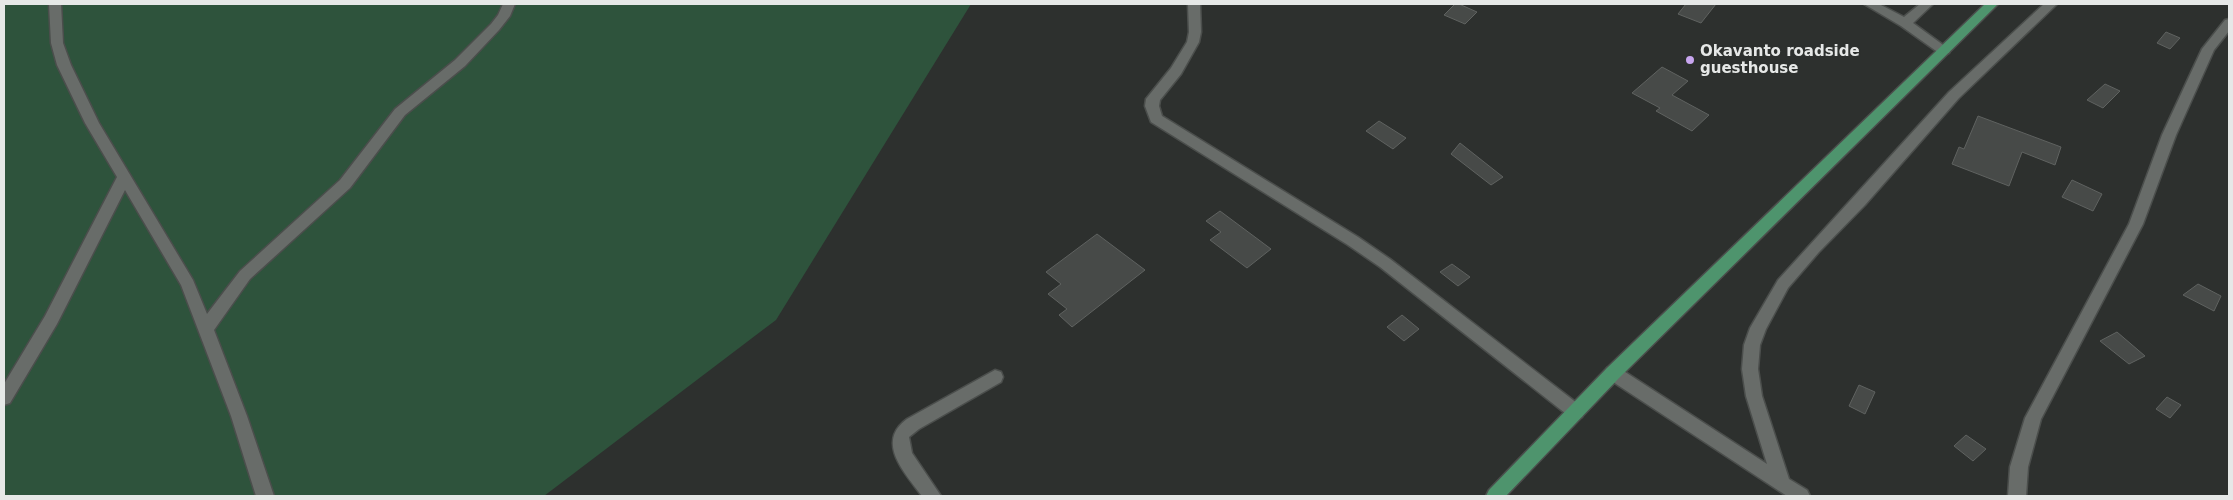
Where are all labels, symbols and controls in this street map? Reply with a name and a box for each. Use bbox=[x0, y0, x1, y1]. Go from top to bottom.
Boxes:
place label: Okavanto roadside guesthouse bbox=[1700, 42, 1860, 77]
marker: Okavanto roadside guesthouse bbox=[1684, 54, 1696, 66]

